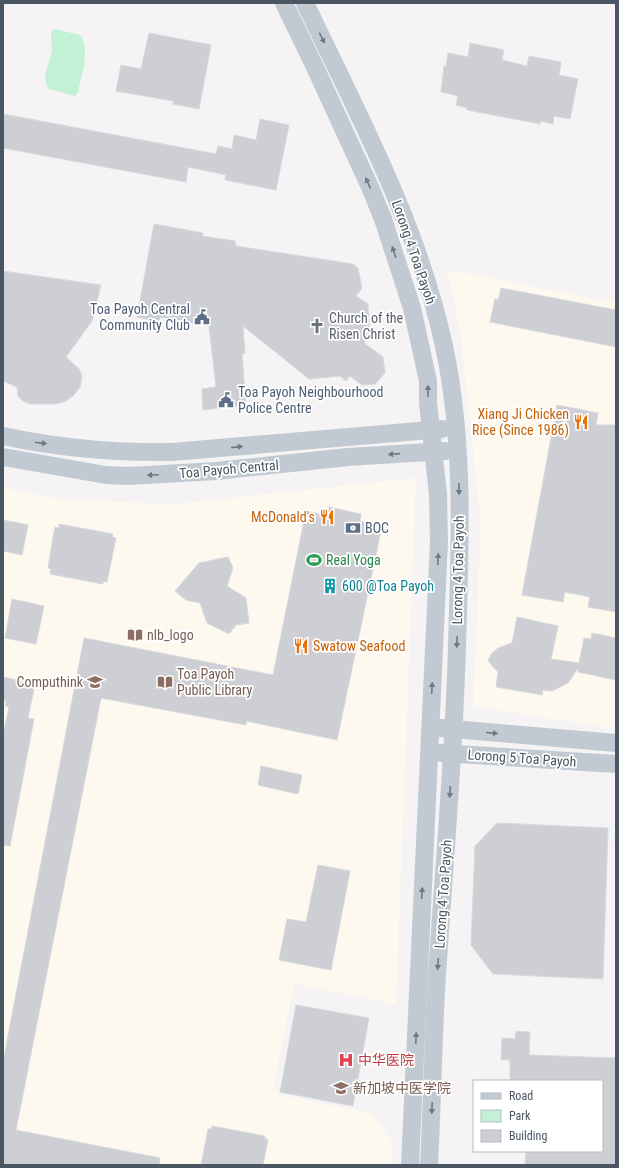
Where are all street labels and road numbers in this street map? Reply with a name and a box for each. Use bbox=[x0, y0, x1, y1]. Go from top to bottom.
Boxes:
street label: Lorong 4 Toa Payoh bbox=[389, 198, 439, 306]
street label: Toa Payoh Central bbox=[179, 457, 279, 481]
street label: Lorong 4 Toa Payoh bbox=[449, 515, 467, 625]
street label: Lorong 5 Toa Payoh bbox=[467, 746, 577, 770]
street label: Lorong 4 Toa Payoh bbox=[431, 839, 455, 949]

